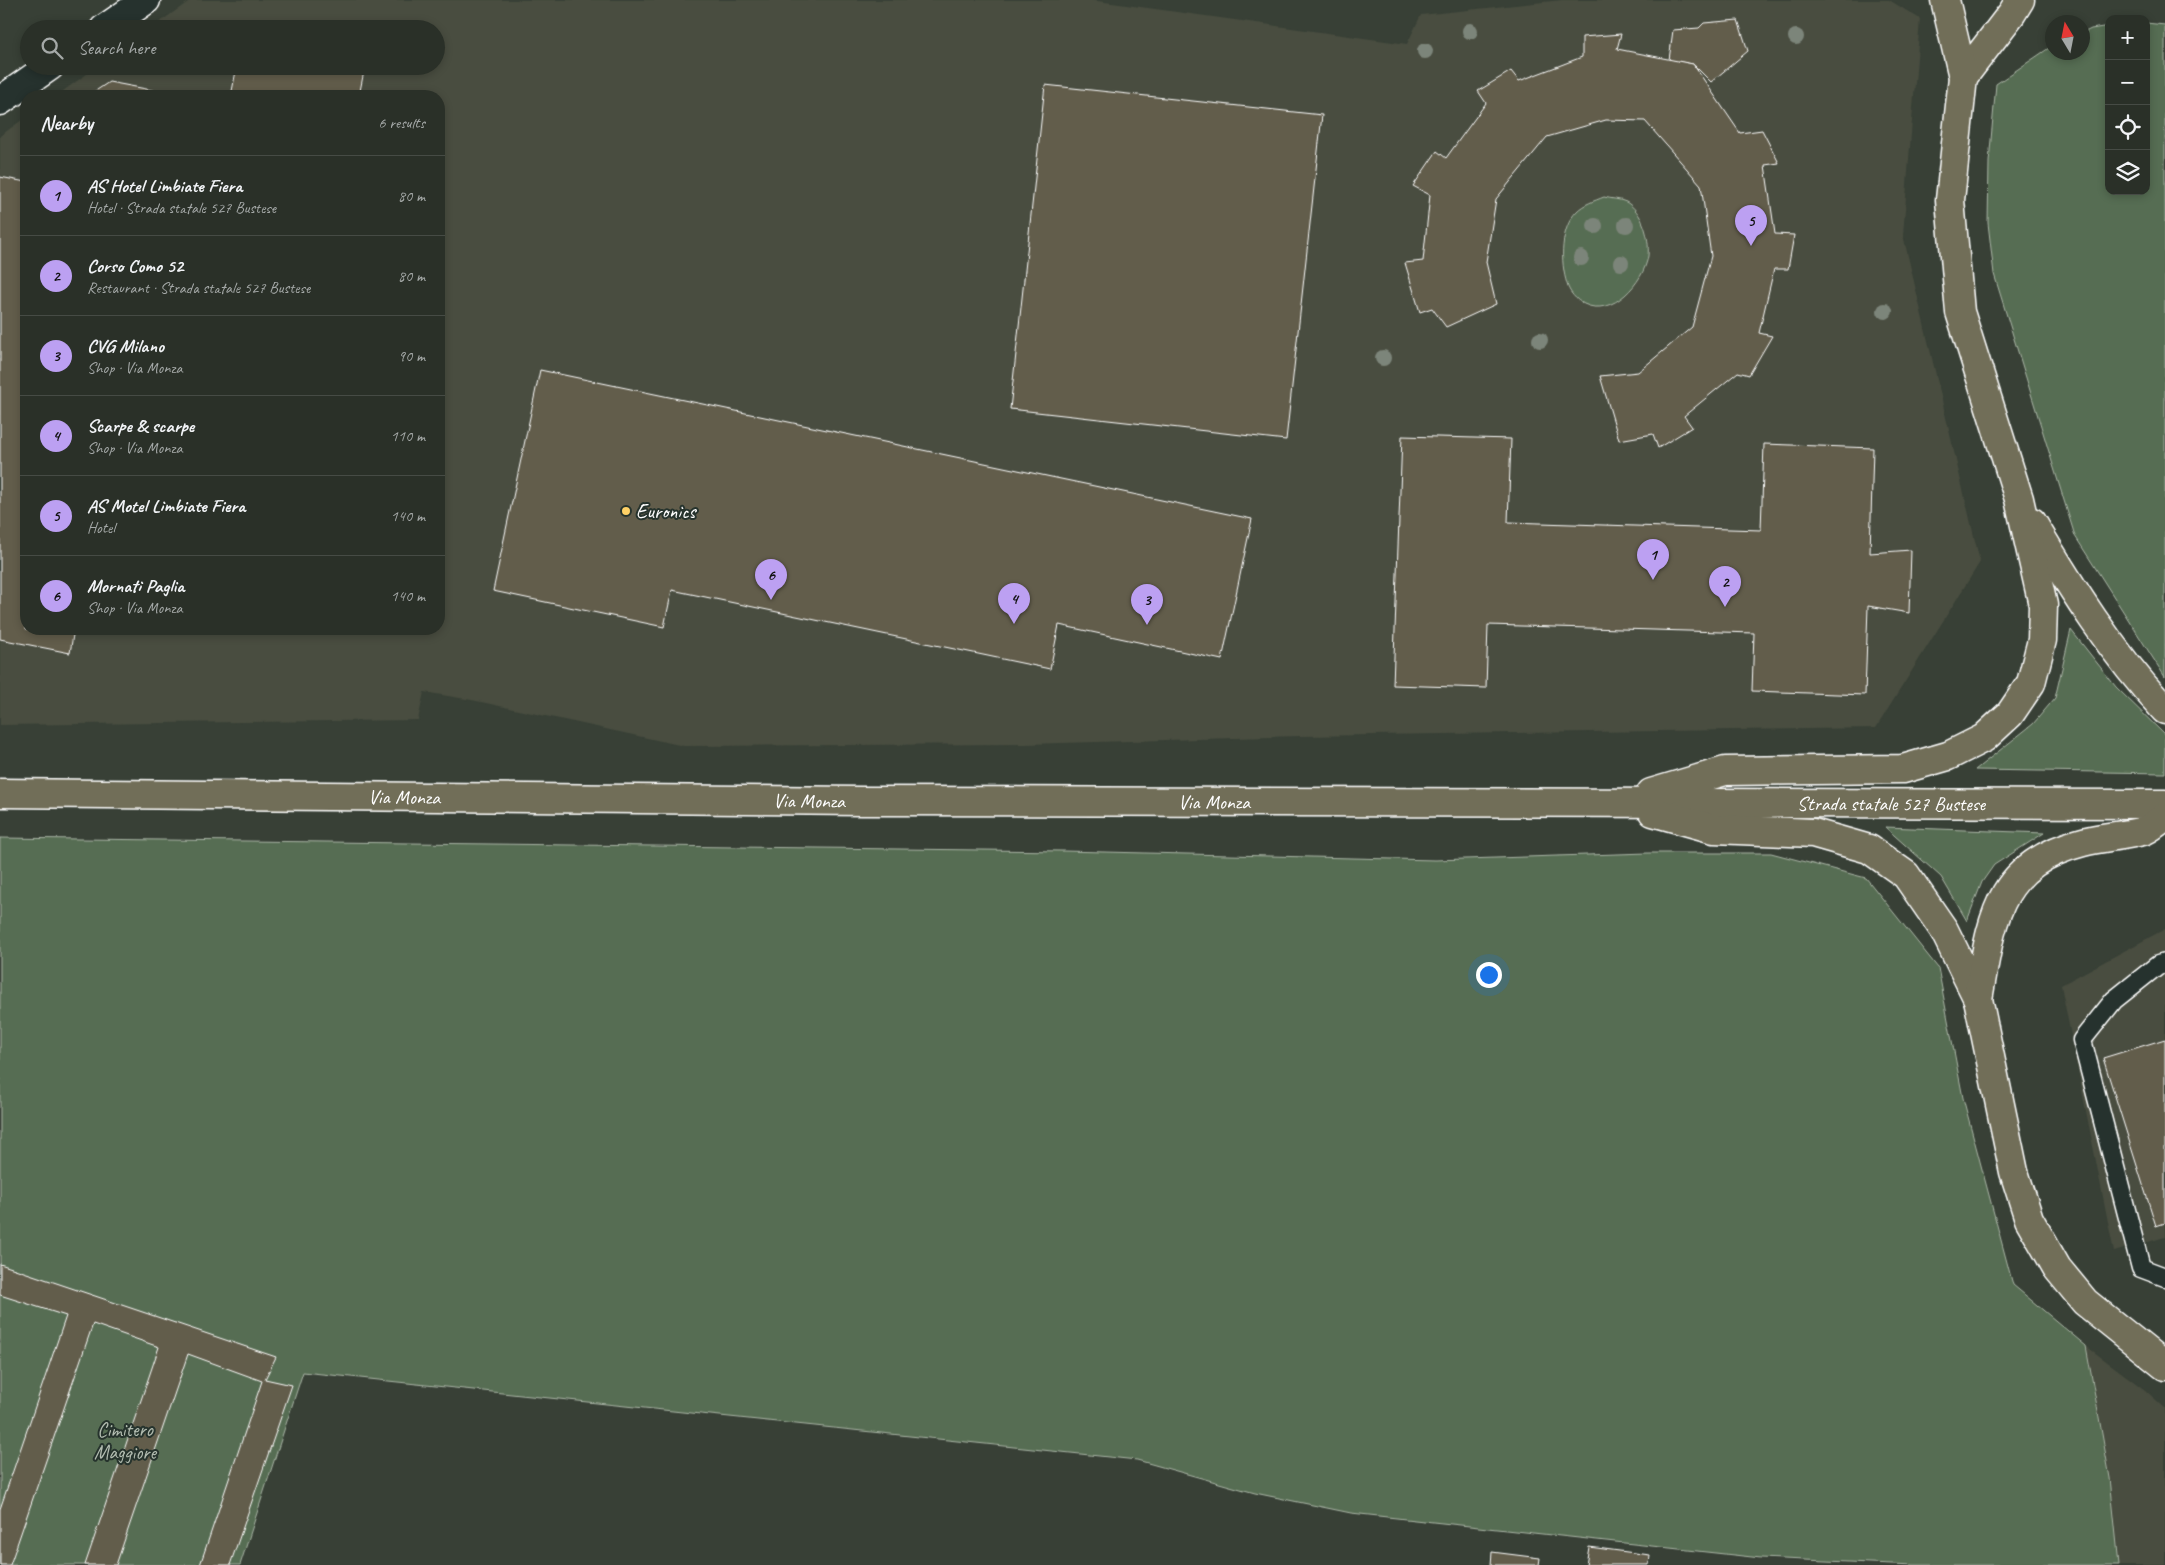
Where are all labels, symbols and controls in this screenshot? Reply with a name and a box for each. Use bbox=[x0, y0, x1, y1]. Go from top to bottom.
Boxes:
north arrow bbox=[2045, 15, 2090, 60]
map controls bbox=[2105, 15, 2150, 195]
button: + bbox=[2105, 15, 2150, 60]
search box bbox=[20, 20, 445, 75]
icon: search bbox=[38, 34, 66, 62]
text: Search here bbox=[78, 36, 155, 60]
button: − bbox=[2105, 60, 2150, 105]
button: locate bbox=[2105, 105, 2150, 150]
text: Nearby bbox=[40, 110, 93, 136]
text: 6 results bbox=[378, 113, 425, 133]
button: layers bbox=[2105, 150, 2150, 195]
text: AS Hotel Limbiate Fiera bbox=[87, 174, 242, 198]
text: 1 bbox=[52, 186, 60, 206]
text: 80 m bbox=[398, 186, 425, 206]
text: Hotel · Strada statale 527 Bustese bbox=[87, 198, 276, 218]
pin: 5 bbox=[1735, 205, 1767, 246]
text: Corso Como 52 bbox=[87, 254, 183, 278]
text: 2 bbox=[52, 266, 60, 286]
text: 80 m bbox=[398, 266, 425, 286]
text: Restaurant · Strada statale 527 Bustese bbox=[87, 278, 310, 298]
text: CVG Milano bbox=[87, 334, 164, 358]
text: 3 bbox=[52, 346, 60, 366]
text: 90 m bbox=[398, 346, 425, 366]
text: Shop · Via Monza bbox=[87, 358, 182, 378]
text: Scarpe & scarpe bbox=[87, 414, 194, 438]
text: 4 bbox=[52, 426, 60, 446]
text: 110 m bbox=[391, 426, 425, 446]
text: Shop · Via Monza bbox=[87, 438, 182, 458]
text: AS Motel Limbiate Fiera bbox=[87, 494, 245, 518]
place label: Euronics bbox=[636, 499, 697, 524]
marker: Euronics bbox=[620, 505, 632, 517]
text: 5 bbox=[53, 506, 59, 526]
text: 140 m bbox=[391, 506, 425, 526]
text: Hotel bbox=[87, 518, 115, 538]
pin: 1 bbox=[1637, 539, 1669, 580]
pin: 6 bbox=[755, 559, 787, 600]
pin: 2 bbox=[1709, 566, 1741, 607]
text: Mornati Paglia bbox=[87, 574, 184, 598]
pin: 4 bbox=[998, 583, 1030, 624]
pin: 3 bbox=[1131, 584, 1163, 625]
text: 6 bbox=[52, 586, 60, 606]
text: 140 m bbox=[391, 586, 425, 606]
text: Shop · Via Monza bbox=[87, 598, 182, 618]
street label: Via Monza bbox=[368, 784, 441, 810]
street label: Via Monza bbox=[773, 788, 846, 813]
street label: Via Monza bbox=[1178, 789, 1251, 814]
street label: Strada statale 527 Bustese bbox=[1797, 791, 1987, 816]
your location bbox=[1476, 962, 1502, 988]
park label: Cimitero Maggiore bbox=[94, 1417, 157, 1465]

